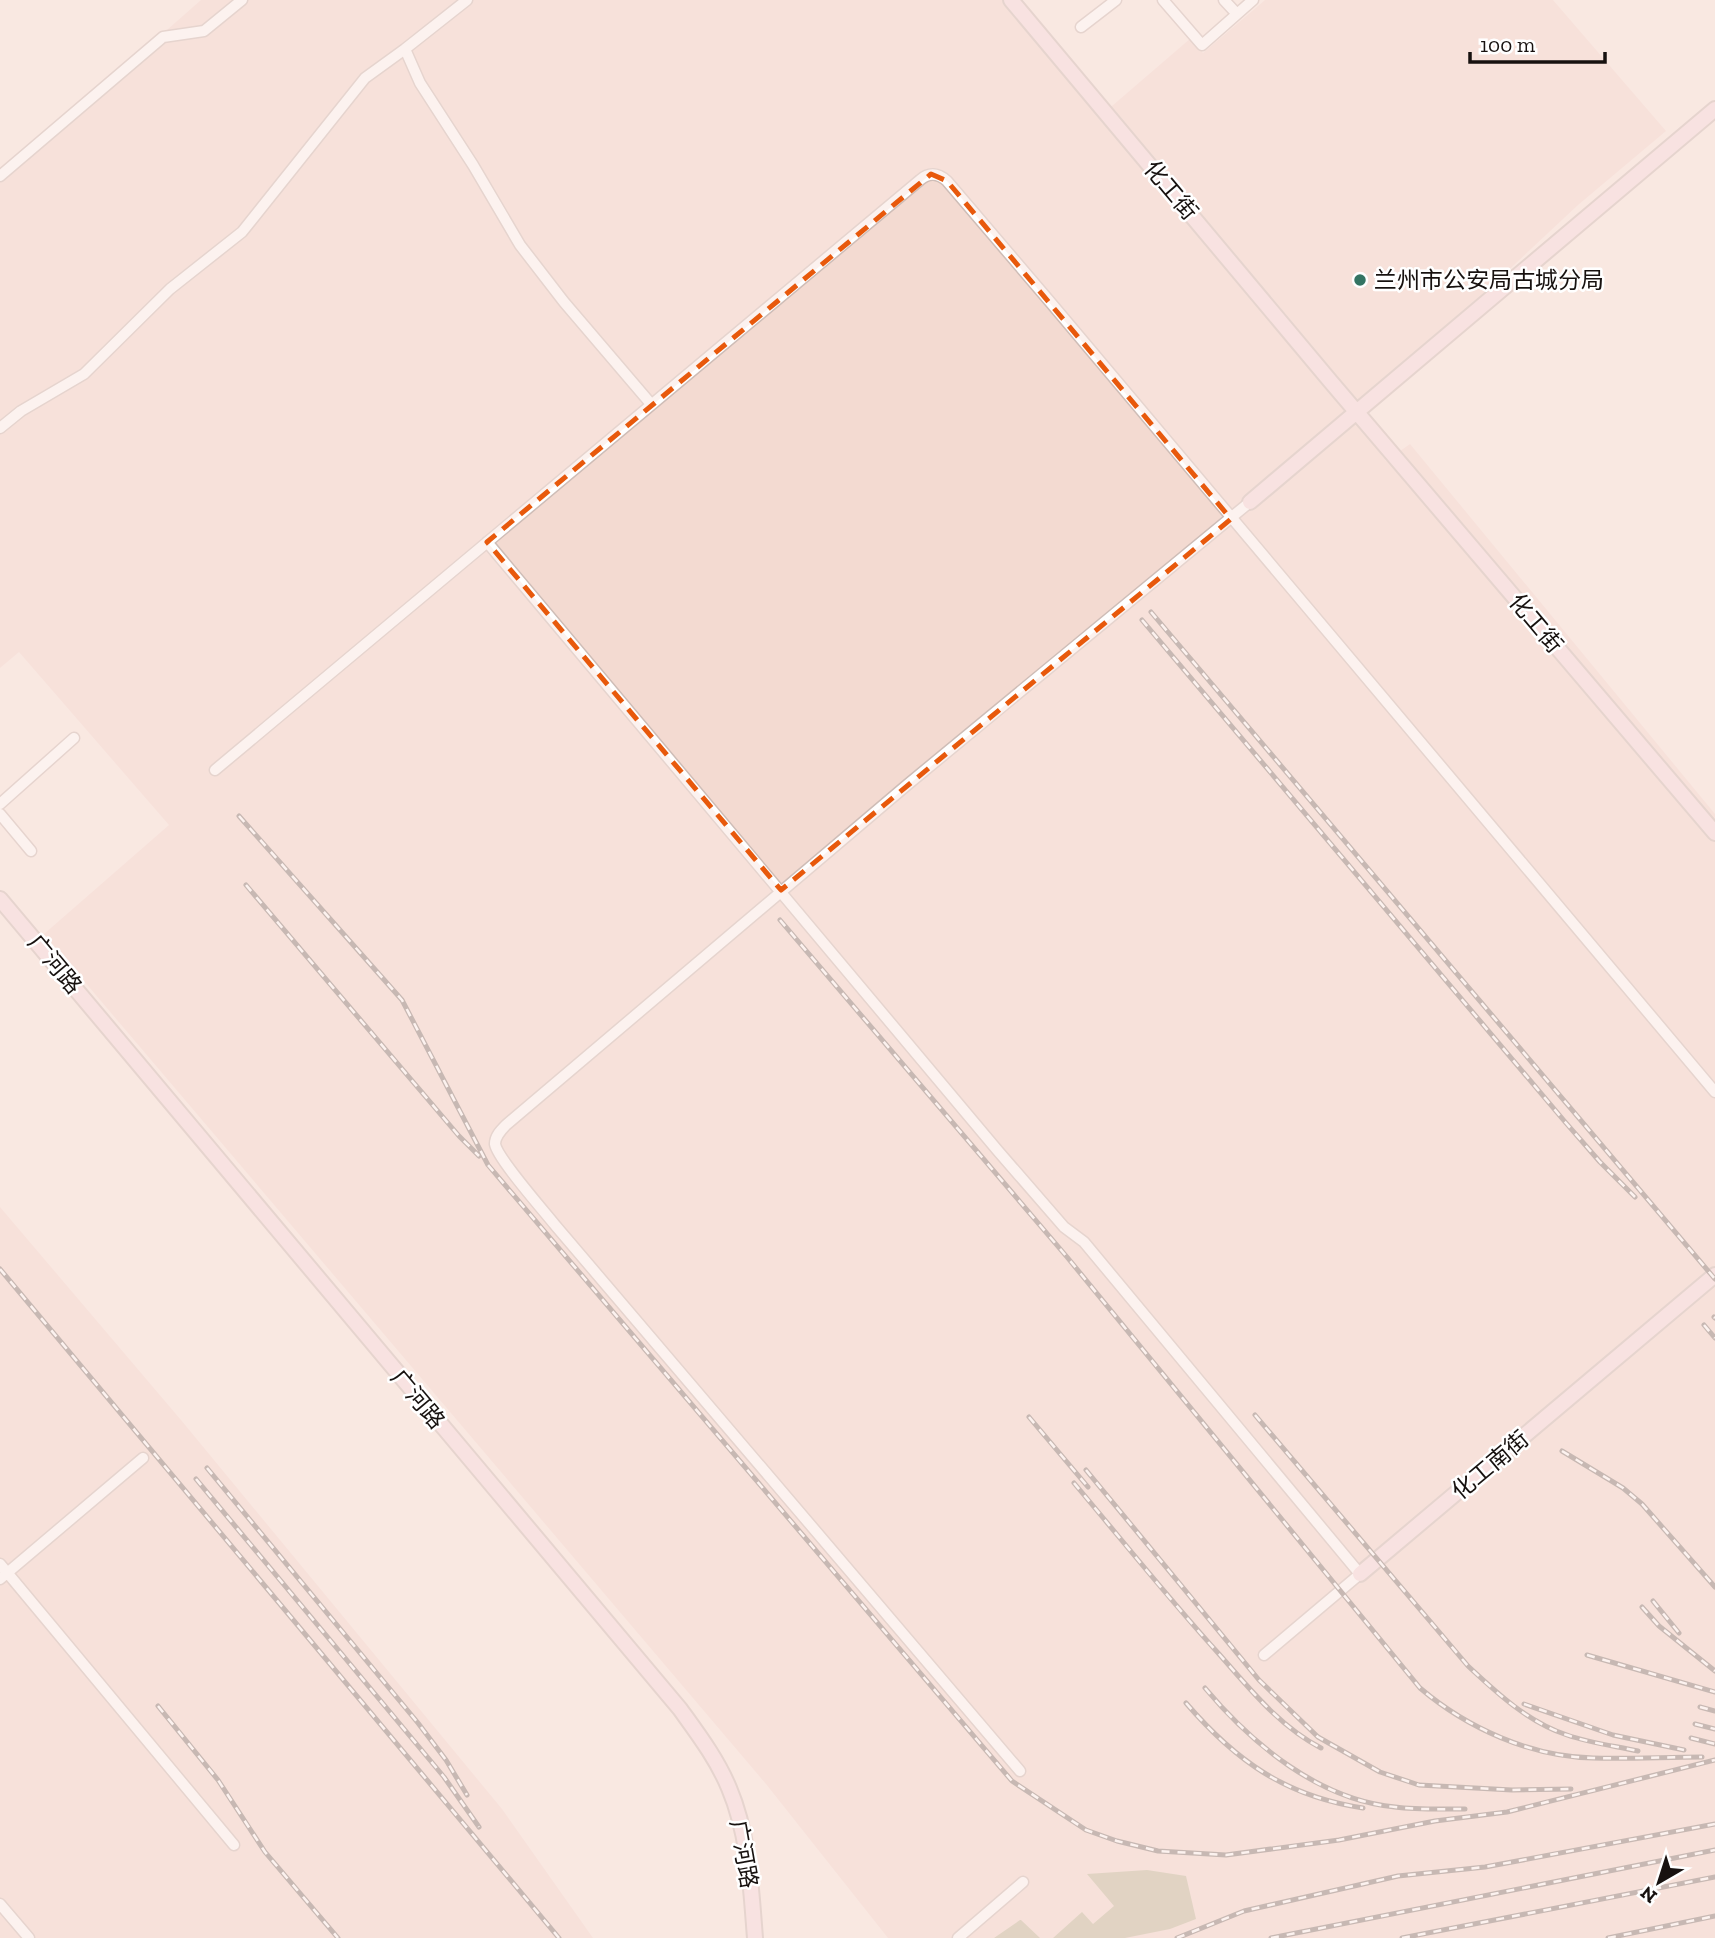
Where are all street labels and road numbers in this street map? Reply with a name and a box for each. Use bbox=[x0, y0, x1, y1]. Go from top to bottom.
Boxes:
street label: 化工街 bbox=[1138, 155, 1204, 225]
street label: 化工街 bbox=[1503, 588, 1569, 658]
street label: 广河路 bbox=[22, 929, 88, 999]
street label: 广河路 bbox=[385, 1364, 451, 1434]
street label: 化工南街 bbox=[1446, 1425, 1534, 1505]
street label: 广河路 bbox=[724, 1818, 764, 1890]

